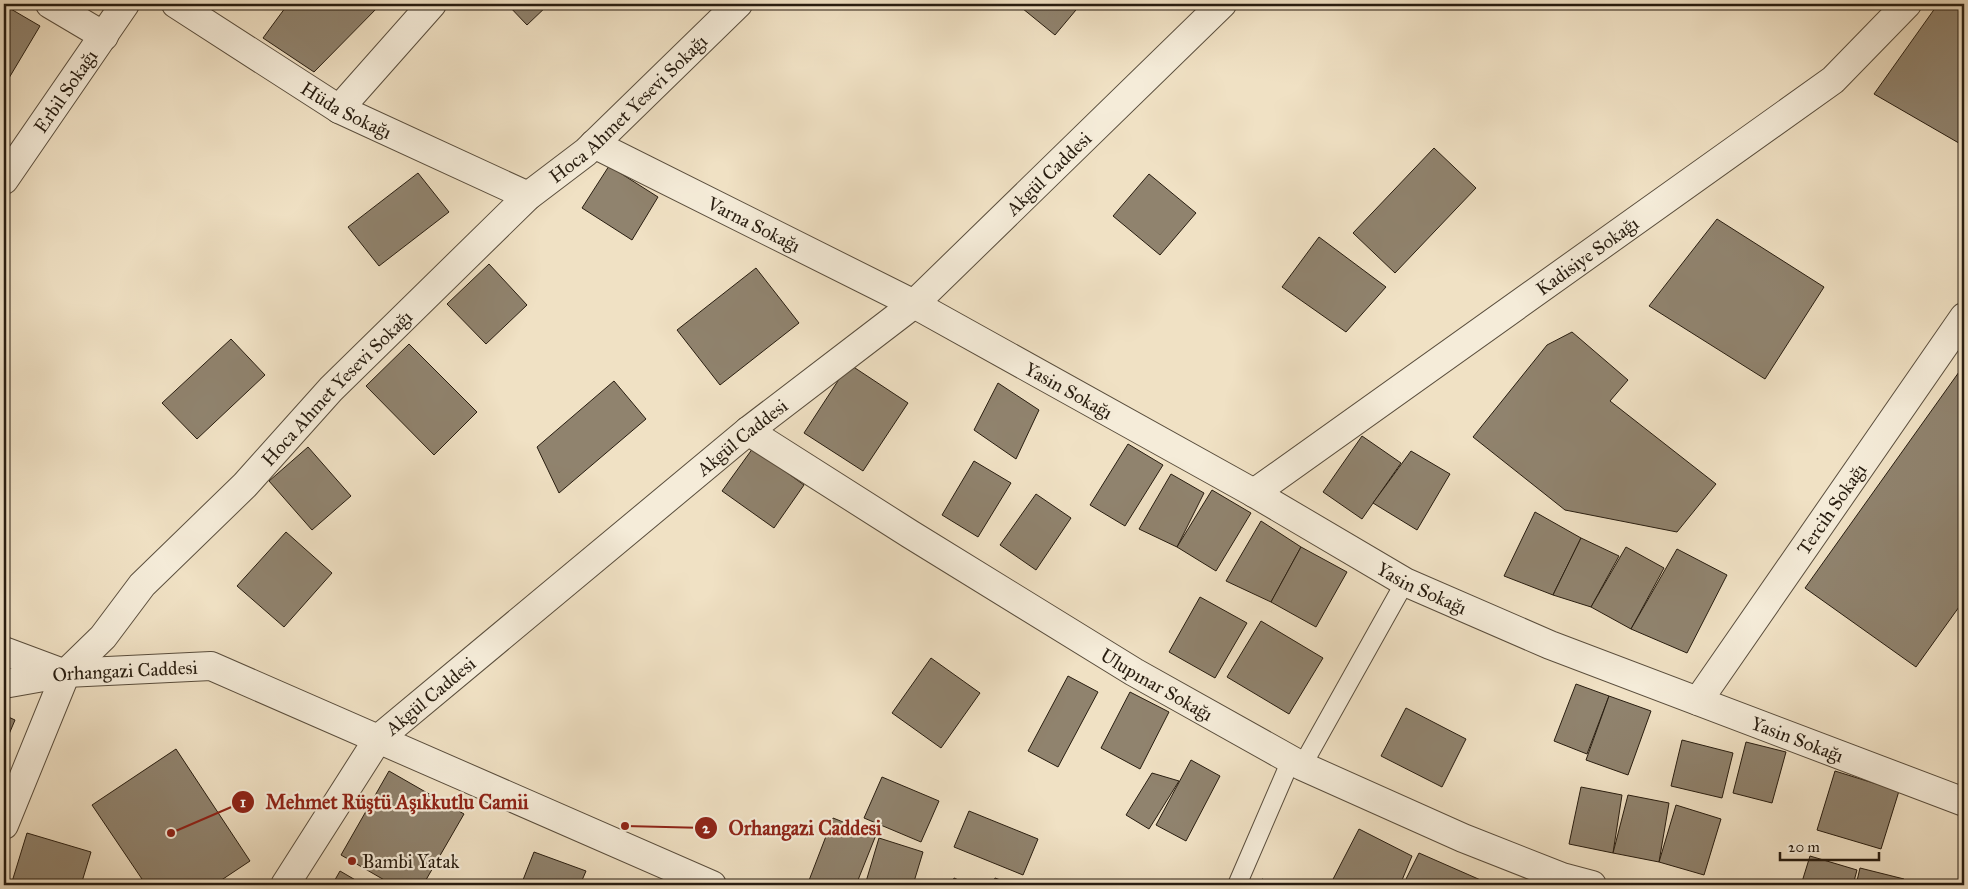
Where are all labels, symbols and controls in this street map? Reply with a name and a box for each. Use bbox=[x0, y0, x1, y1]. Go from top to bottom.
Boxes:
street label: Hoca Ahmet Yesevi Sokağı bbox=[544, 29, 712, 188]
street label: Erbil Sokağı bbox=[29, 45, 102, 137]
street label: Hüda Sokağı bbox=[297, 76, 395, 143]
street label: Akgül Caddesi bbox=[1000, 127, 1096, 221]
street label: Varna Sokağı bbox=[703, 191, 804, 257]
street label: Kadisiye Sokağı bbox=[1531, 211, 1643, 300]
street label: Hoca Ahmet Yesevi Sokağı bbox=[256, 305, 417, 470]
street label: Yasin Sokağı bbox=[1021, 356, 1117, 424]
street label: Akgül Caddesi bbox=[691, 394, 792, 481]
street label: Tercih Sokağı bbox=[1792, 459, 1871, 559]
street label: Yasin Sokağı bbox=[1373, 557, 1471, 619]
street label: Ulupınar Sokağı bbox=[1096, 643, 1217, 725]
street label: Akgül Caddesi bbox=[380, 651, 480, 740]
street label: Orhangazi Caddesi bbox=[50, 655, 198, 687]
street label: Yasin Sokağı bbox=[1748, 711, 1847, 767]
callout: Mehmet Rüştü Aşıkkutlu Camii bbox=[230, 784, 538, 819]
text: Mehmet Rüştü Aşıkkutlu Camii bbox=[266, 790, 529, 815]
text: 1 bbox=[240, 793, 246, 811]
callout: Orhangazi Caddesi bbox=[693, 810, 891, 845]
text: Orhangazi Caddesi bbox=[728, 816, 882, 841]
text: 2 bbox=[702, 819, 710, 837]
scale bar bbox=[1780, 829, 1879, 861]
text: 20 m bbox=[1788, 838, 1820, 856]
place label: Bambi Yatak bbox=[362, 850, 460, 873]
marker: Bambi Yatak bbox=[346, 855, 358, 867]

